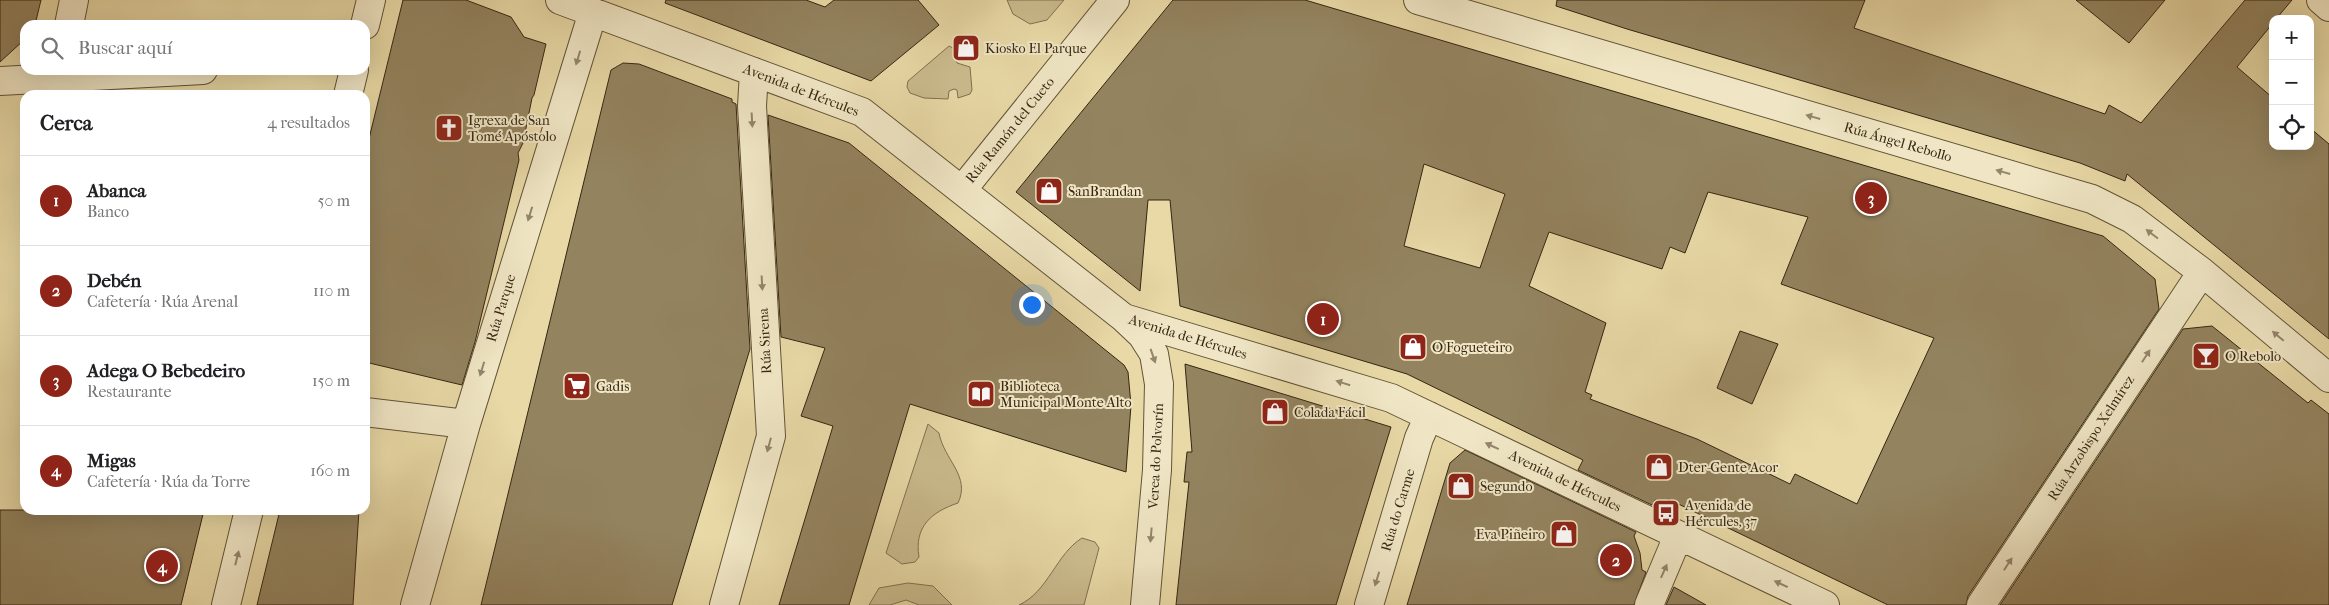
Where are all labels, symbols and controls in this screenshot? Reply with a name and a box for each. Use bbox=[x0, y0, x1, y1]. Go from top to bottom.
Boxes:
map controls bbox=[2269, 15, 2314, 150]
button: + bbox=[2269, 15, 2314, 60]
search box bbox=[20, 20, 370, 75]
shop icon: Kiosko El Parque bbox=[951, 33, 981, 63]
icon: search bbox=[38, 34, 66, 62]
text: Buscar aquí bbox=[78, 37, 172, 59]
place label: Kiosko El Parque bbox=[985, 40, 1087, 57]
one-way arrow bbox=[573, 51, 581, 66]
street label: Avenida de Hércules bbox=[740, 60, 861, 120]
button: − bbox=[2269, 60, 2314, 105]
street label: Rúa Ramón del Cueto bbox=[962, 74, 1058, 186]
button: locate bbox=[2269, 105, 2314, 150]
text: Cerca bbox=[40, 111, 92, 135]
place label: Igrexa de San Tomé Apóstolo bbox=[468, 112, 556, 145]
one-way arrow bbox=[1806, 112, 1821, 120]
text: 4 resultados bbox=[267, 113, 350, 132]
church icon: Igrexa de San Tomé Apóstolo bbox=[434, 113, 464, 143]
one-way arrow bbox=[749, 113, 757, 129]
street label: Rúa Ángel Rebollo bbox=[1842, 117, 1954, 166]
one-way arrow bbox=[1995, 168, 2010, 176]
shop icon: SanBrandan bbox=[1034, 176, 1064, 206]
pin: 3 bbox=[1855, 179, 1887, 217]
text: Abanca bbox=[87, 180, 146, 202]
place label: SanBrandan bbox=[1068, 183, 1142, 200]
text: 1 bbox=[53, 191, 59, 210]
text: 50 m bbox=[318, 191, 350, 210]
text: Banco bbox=[87, 202, 129, 221]
one-way arrow bbox=[526, 206, 534, 221]
one-way arrow bbox=[2145, 229, 2159, 239]
text: Debén bbox=[87, 270, 141, 292]
street label: Rúa Parque bbox=[483, 272, 519, 344]
one-way arrow bbox=[758, 275, 766, 291]
text: 2 bbox=[52, 281, 60, 300]
text: 110 m bbox=[313, 281, 350, 300]
text: Cafetería · Rúa Arenal bbox=[87, 292, 238, 311]
your location bbox=[1019, 292, 1045, 318]
pin: 1 bbox=[1307, 300, 1339, 338]
street label: Rúa Sirena bbox=[755, 307, 775, 374]
street label: Avenida de Hércules bbox=[1126, 311, 1249, 363]
one-way arrow bbox=[2272, 330, 2285, 341]
shop icon: O Fogueteiro bbox=[1398, 332, 1428, 362]
place label: O Fogueteiro bbox=[1432, 339, 1512, 356]
bar icon: O Rebolo bbox=[2191, 341, 2221, 371]
place label: O Rebolo bbox=[2225, 348, 2281, 365]
one-way arrow bbox=[1149, 349, 1157, 364]
one-way arrow bbox=[2141, 349, 2151, 363]
text: Adega O Bebedeiro bbox=[87, 360, 245, 382]
one-way arrow bbox=[478, 362, 486, 377]
text: 3 bbox=[53, 371, 59, 390]
text: 150 m bbox=[312, 371, 350, 390]
supermarket icon: Gadis bbox=[562, 371, 592, 401]
street label: Rúa Arzobispo Xelmírez bbox=[2044, 372, 2138, 504]
place label: Gadis bbox=[596, 378, 629, 395]
place label: Biblioteca Municipal Monte Alto bbox=[1000, 378, 1132, 411]
library icon: Biblioteca Municipal Monte Alto bbox=[966, 379, 996, 409]
one-way arrow bbox=[1335, 379, 1350, 387]
text: Restaurante bbox=[87, 382, 171, 401]
shop icon: Colada Fácil bbox=[1260, 397, 1290, 427]
street label: Verea do Polvorín bbox=[1145, 403, 1167, 510]
place label: Colada Fácil bbox=[1294, 404, 1366, 421]
one-way arrow bbox=[764, 437, 772, 452]
one-way arrow bbox=[1485, 442, 1499, 450]
street label: Avenida de Hércules bbox=[1505, 446, 1624, 516]
text: Migas bbox=[87, 450, 136, 472]
shop icon: Dter-Gente Acor bbox=[1644, 452, 1674, 482]
place label: Dter-Gente Acor bbox=[1678, 459, 1778, 476]
text: 4 bbox=[51, 461, 61, 480]
text: 160 m bbox=[310, 461, 350, 480]
street label: Rúa do Carme bbox=[1377, 467, 1419, 553]
shop icon: Segundo bbox=[1446, 471, 1476, 501]
text: Cafetería · Rúa da Torre bbox=[87, 472, 250, 491]
place label: Segundo bbox=[1480, 478, 1533, 495]
place label: Avenida de Hércules, 37 bbox=[1684, 497, 1757, 530]
bus stop icon: Avenida de Hércules, 37 bbox=[1651, 498, 1681, 528]
shop icon: Eva Piñeiro bbox=[1549, 519, 1579, 549]
place label: Eva Piñeiro bbox=[1476, 526, 1545, 543]
one-way arrow bbox=[1147, 527, 1155, 543]
pin: 2 bbox=[1600, 541, 1632, 579]
pin: 4 bbox=[146, 547, 178, 585]
one-way arrow bbox=[233, 550, 241, 565]
one-way arrow bbox=[2003, 558, 2013, 571]
one-way arrow bbox=[1660, 564, 1668, 578]
one-way arrow bbox=[1372, 572, 1380, 587]
one-way arrow bbox=[1773, 580, 1788, 588]

